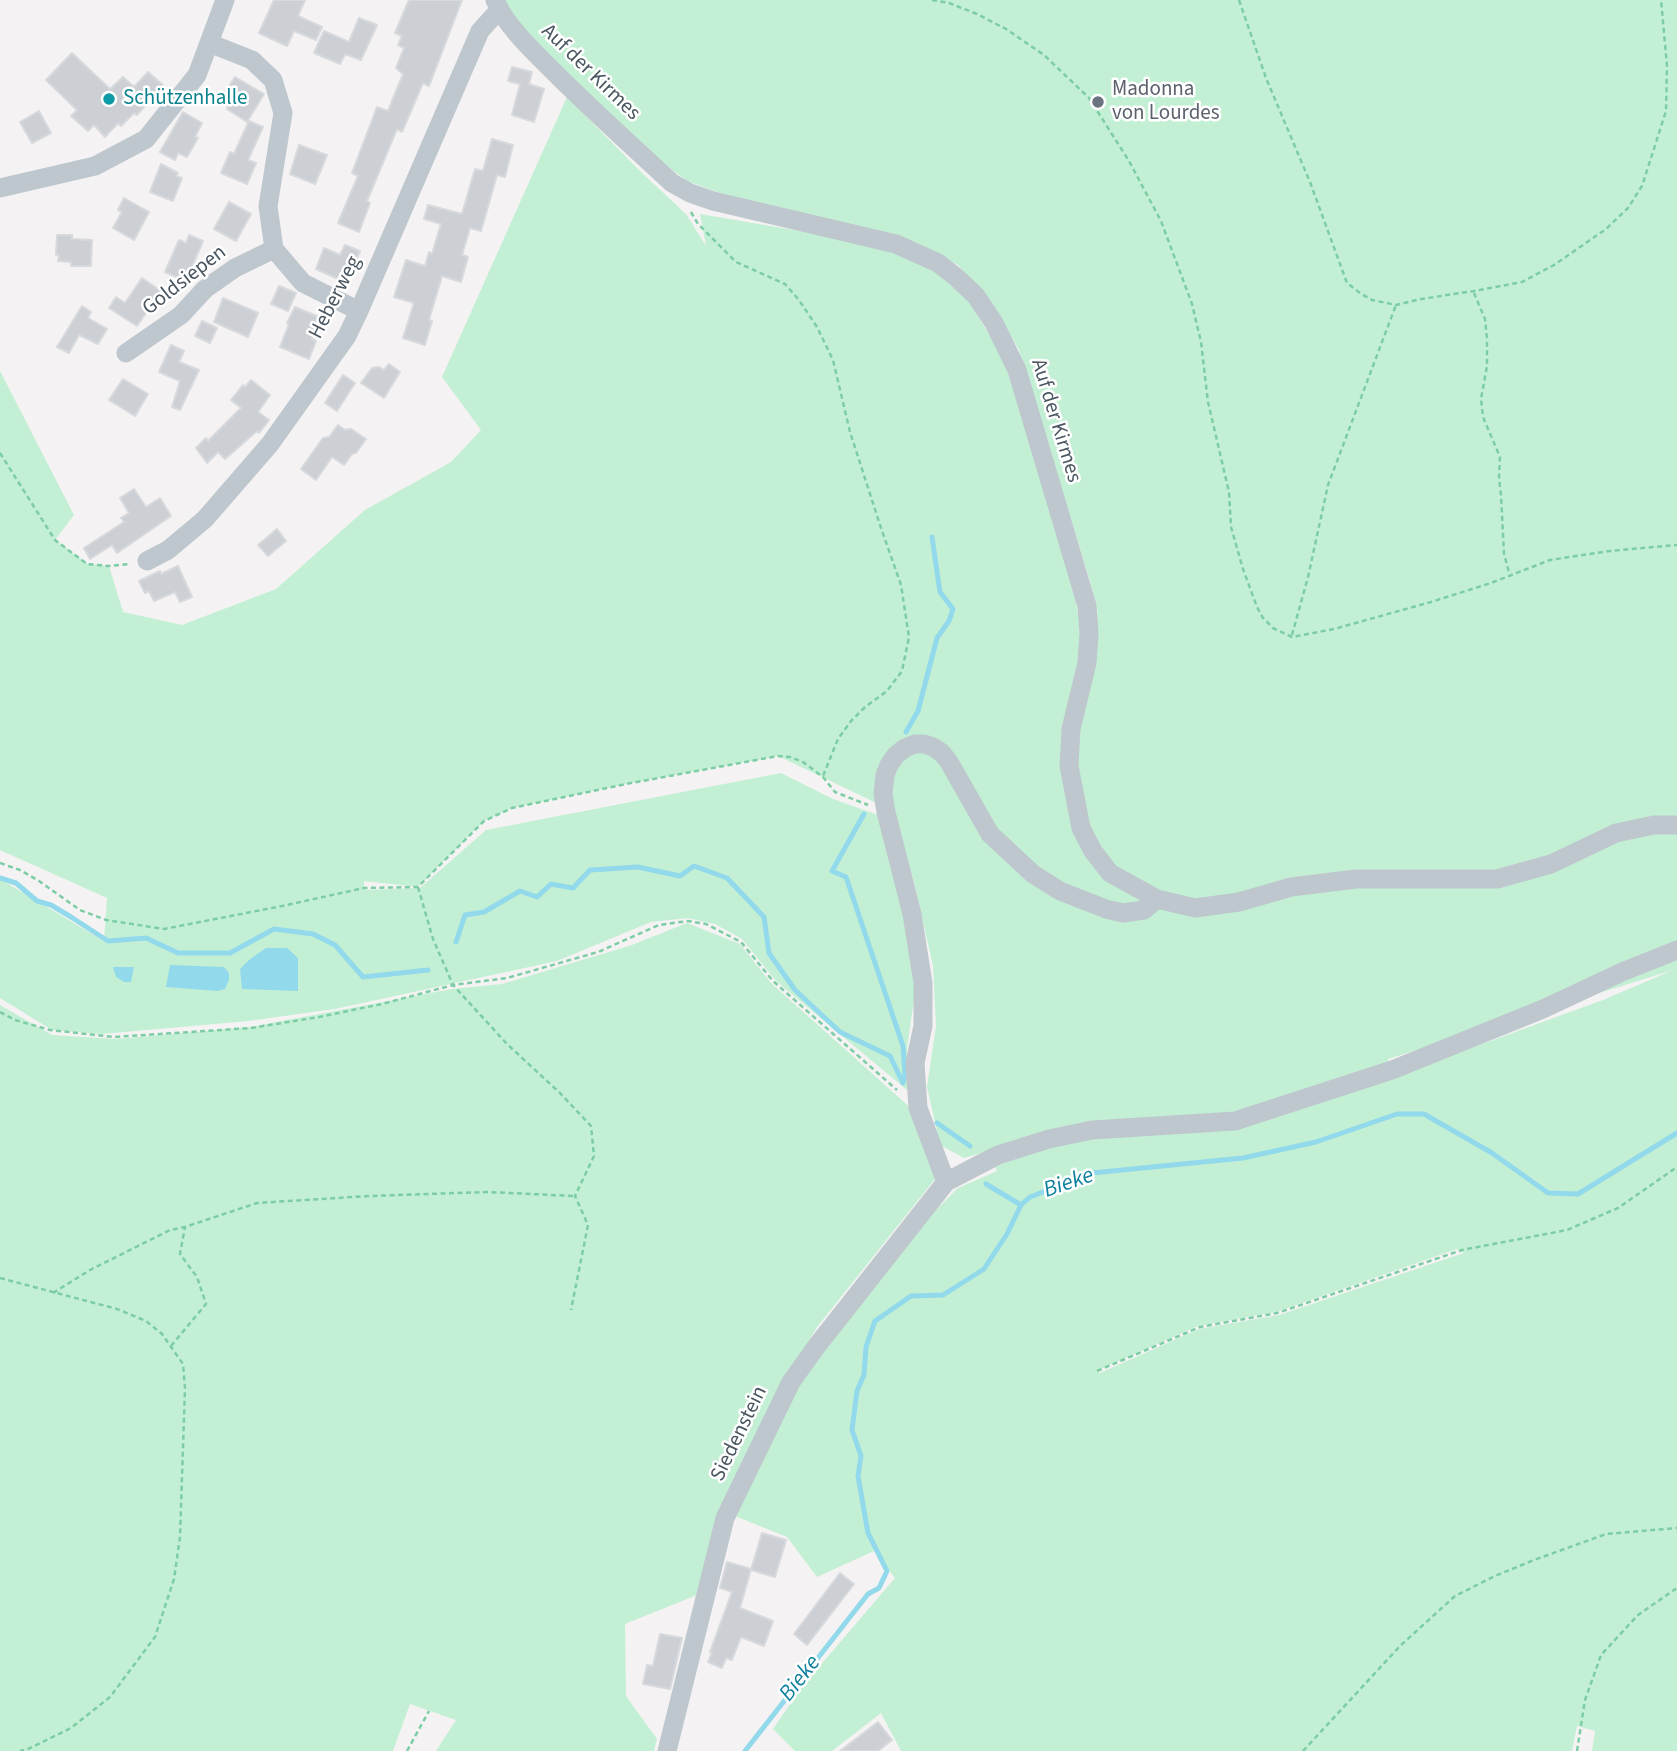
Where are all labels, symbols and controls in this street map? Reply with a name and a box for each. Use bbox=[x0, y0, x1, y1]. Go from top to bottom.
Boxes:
street label: Auf der Kirmes bbox=[535, 20, 645, 126]
place label: Madonna von Lourdes bbox=[1112, 77, 1220, 127]
place label: Schützenhalle bbox=[123, 86, 247, 112]
marker: Schützenhalle bbox=[101, 91, 117, 107]
marker: Madonna von Lourdes bbox=[1090, 94, 1106, 110]
street label: Goldsiepen bbox=[138, 241, 232, 321]
street label: Heberweg bbox=[304, 252, 368, 344]
street label: Auf der Kirmes bbox=[1024, 356, 1086, 486]
water label: Bieke bbox=[1040, 1163, 1098, 1205]
street label: Siedenstein bbox=[706, 1382, 774, 1486]
water label: Bieke bbox=[774, 1650, 828, 1708]

